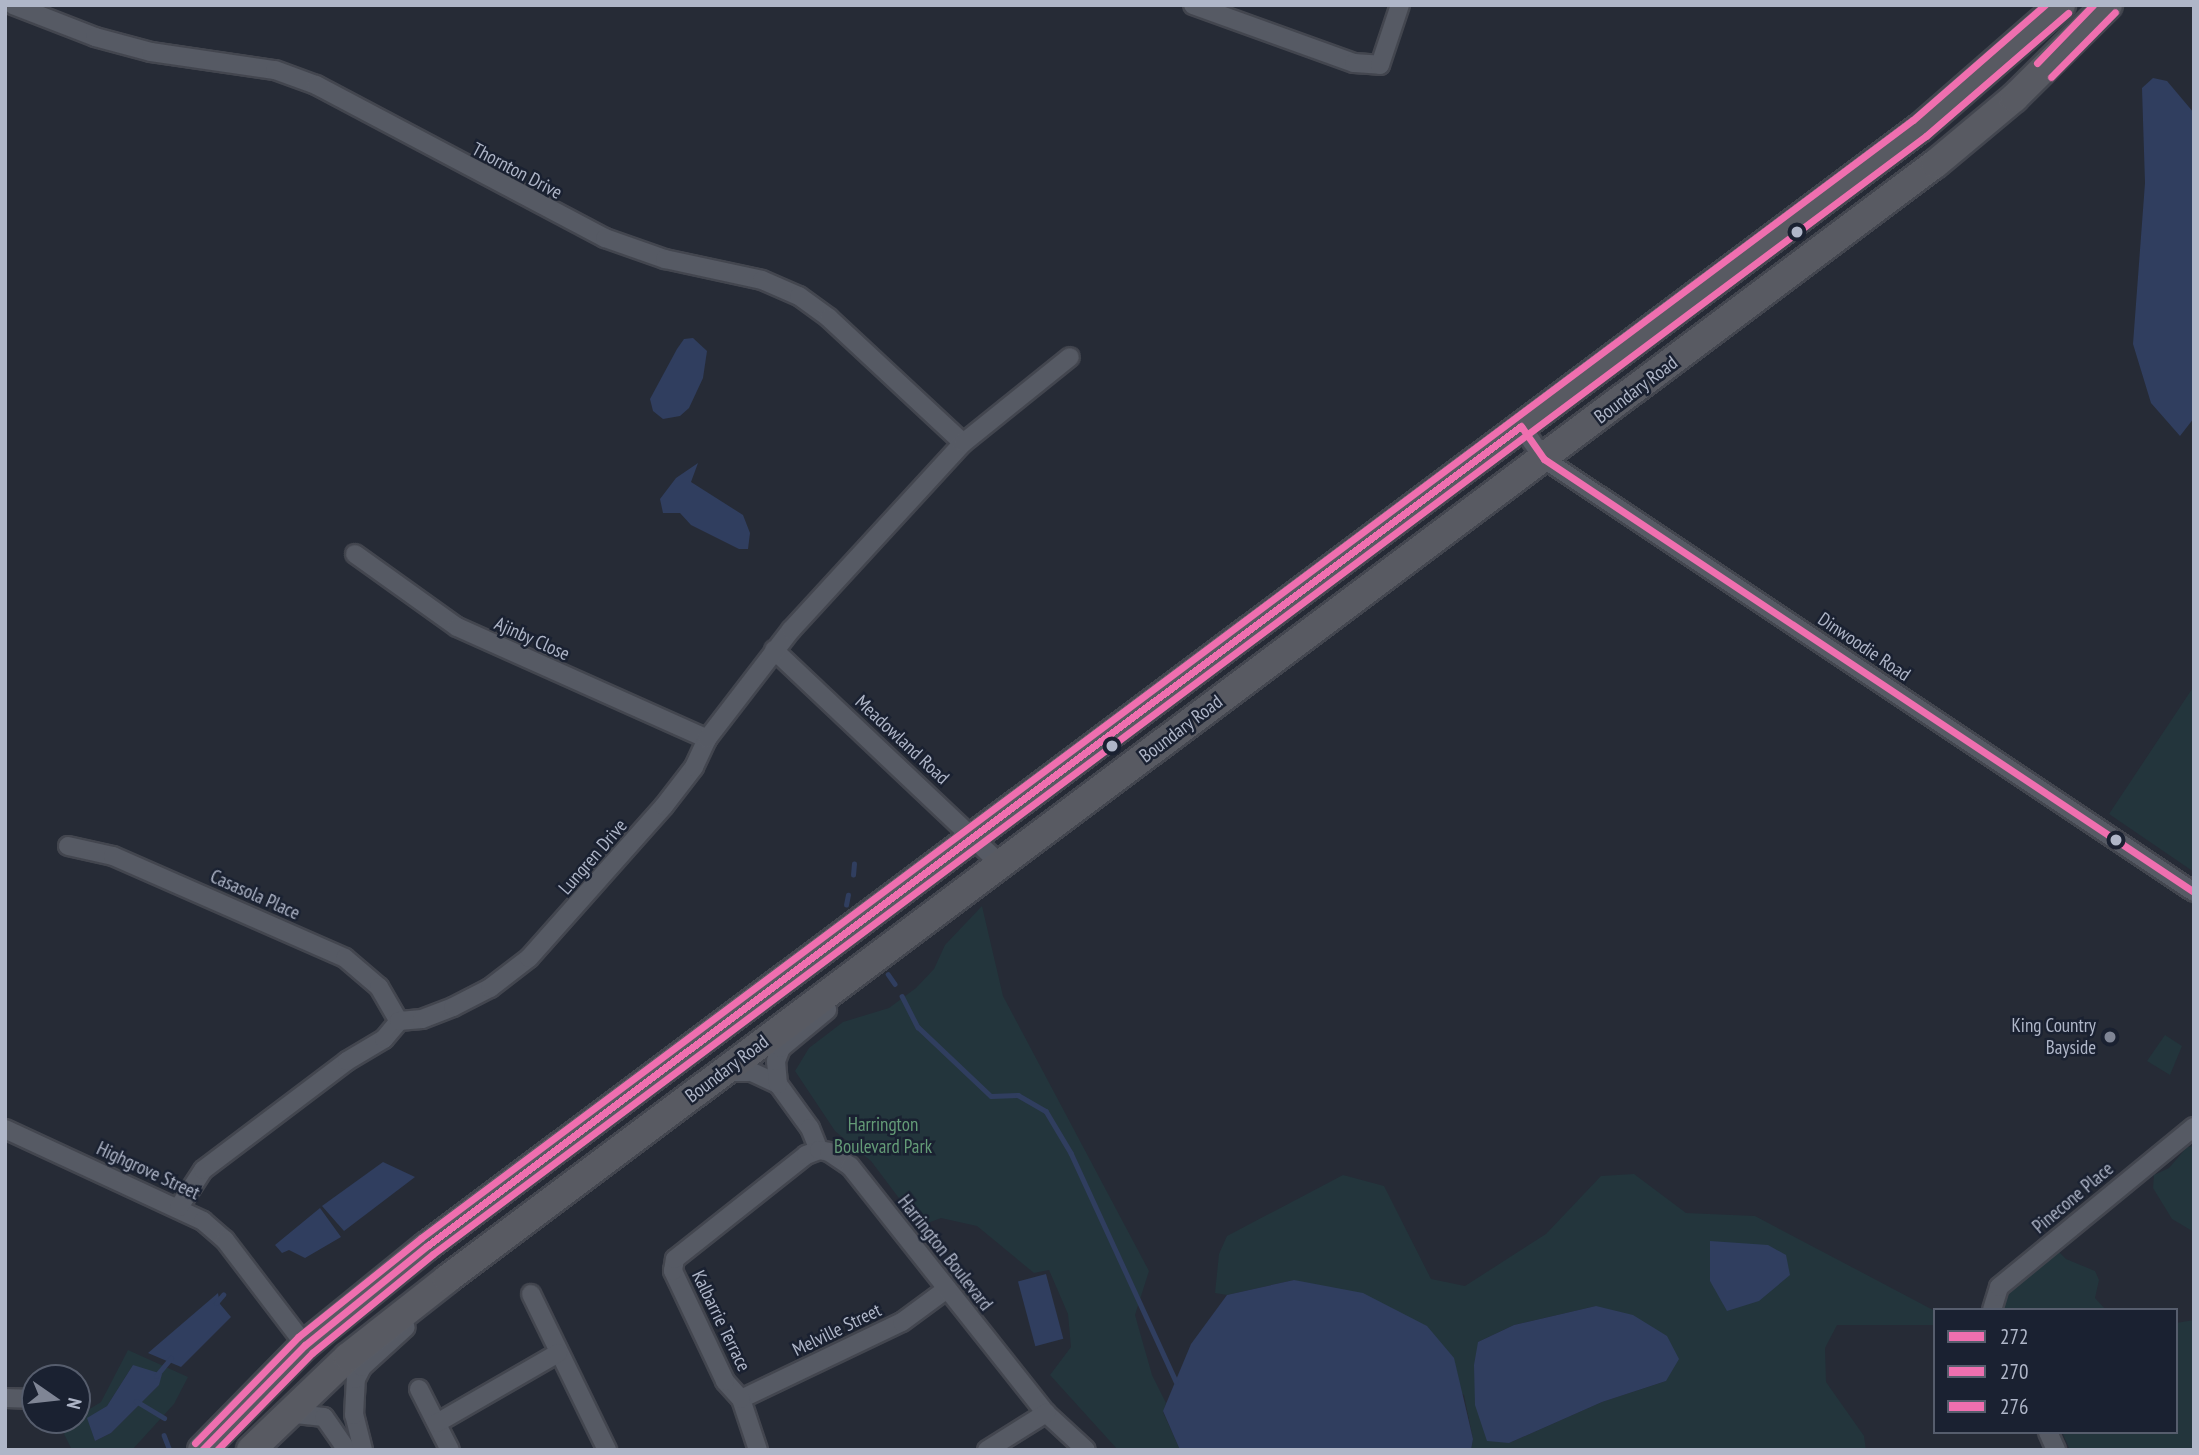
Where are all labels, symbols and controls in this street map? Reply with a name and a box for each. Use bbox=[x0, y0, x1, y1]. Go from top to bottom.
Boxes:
street label: Thornton Drive bbox=[468, 138, 566, 204]
unlabelled marker bbox=[1790, 225, 1804, 239]
street label: Boundary Road bbox=[1590, 351, 1682, 429]
street label: Dinwoodie Road bbox=[1813, 608, 1915, 686]
street label: Ajinby Close bbox=[491, 612, 573, 666]
street label: Boundary Road bbox=[1135, 690, 1227, 768]
street label: Meadowland Road bbox=[850, 691, 954, 789]
unlabelled marker bbox=[1105, 739, 1119, 753]
street label: Lungren Drive bbox=[554, 815, 632, 899]
unlabelled marker bbox=[2109, 833, 2123, 847]
street label: Casasola Place bbox=[207, 865, 303, 925]
place label: King Country Bayside bbox=[2011, 1015, 2096, 1059]
marker: King Country Bayside bbox=[2102, 1029, 2118, 1045]
street label: Boundary Road bbox=[681, 1030, 773, 1108]
park label: Harrington Boulevard Park bbox=[834, 1114, 932, 1158]
street label: Highgrove Street bbox=[93, 1137, 203, 1205]
street label: Pinecone Place bbox=[2028, 1158, 2118, 1238]
street label: Harrington Boulevard bbox=[893, 1191, 997, 1315]
street label: Kalbarrie Terrace bbox=[687, 1267, 755, 1375]
street label: Melville Street bbox=[789, 1299, 885, 1361]
legend bbox=[1933, 1308, 2178, 1434]
text: 272 bbox=[2000, 1323, 2028, 1350]
text: 270 bbox=[2000, 1358, 2028, 1385]
north arrow bbox=[21, 1364, 91, 1434]
text: 276 bbox=[2000, 1393, 2028, 1420]
text: N bbox=[62, 1396, 87, 1411]

